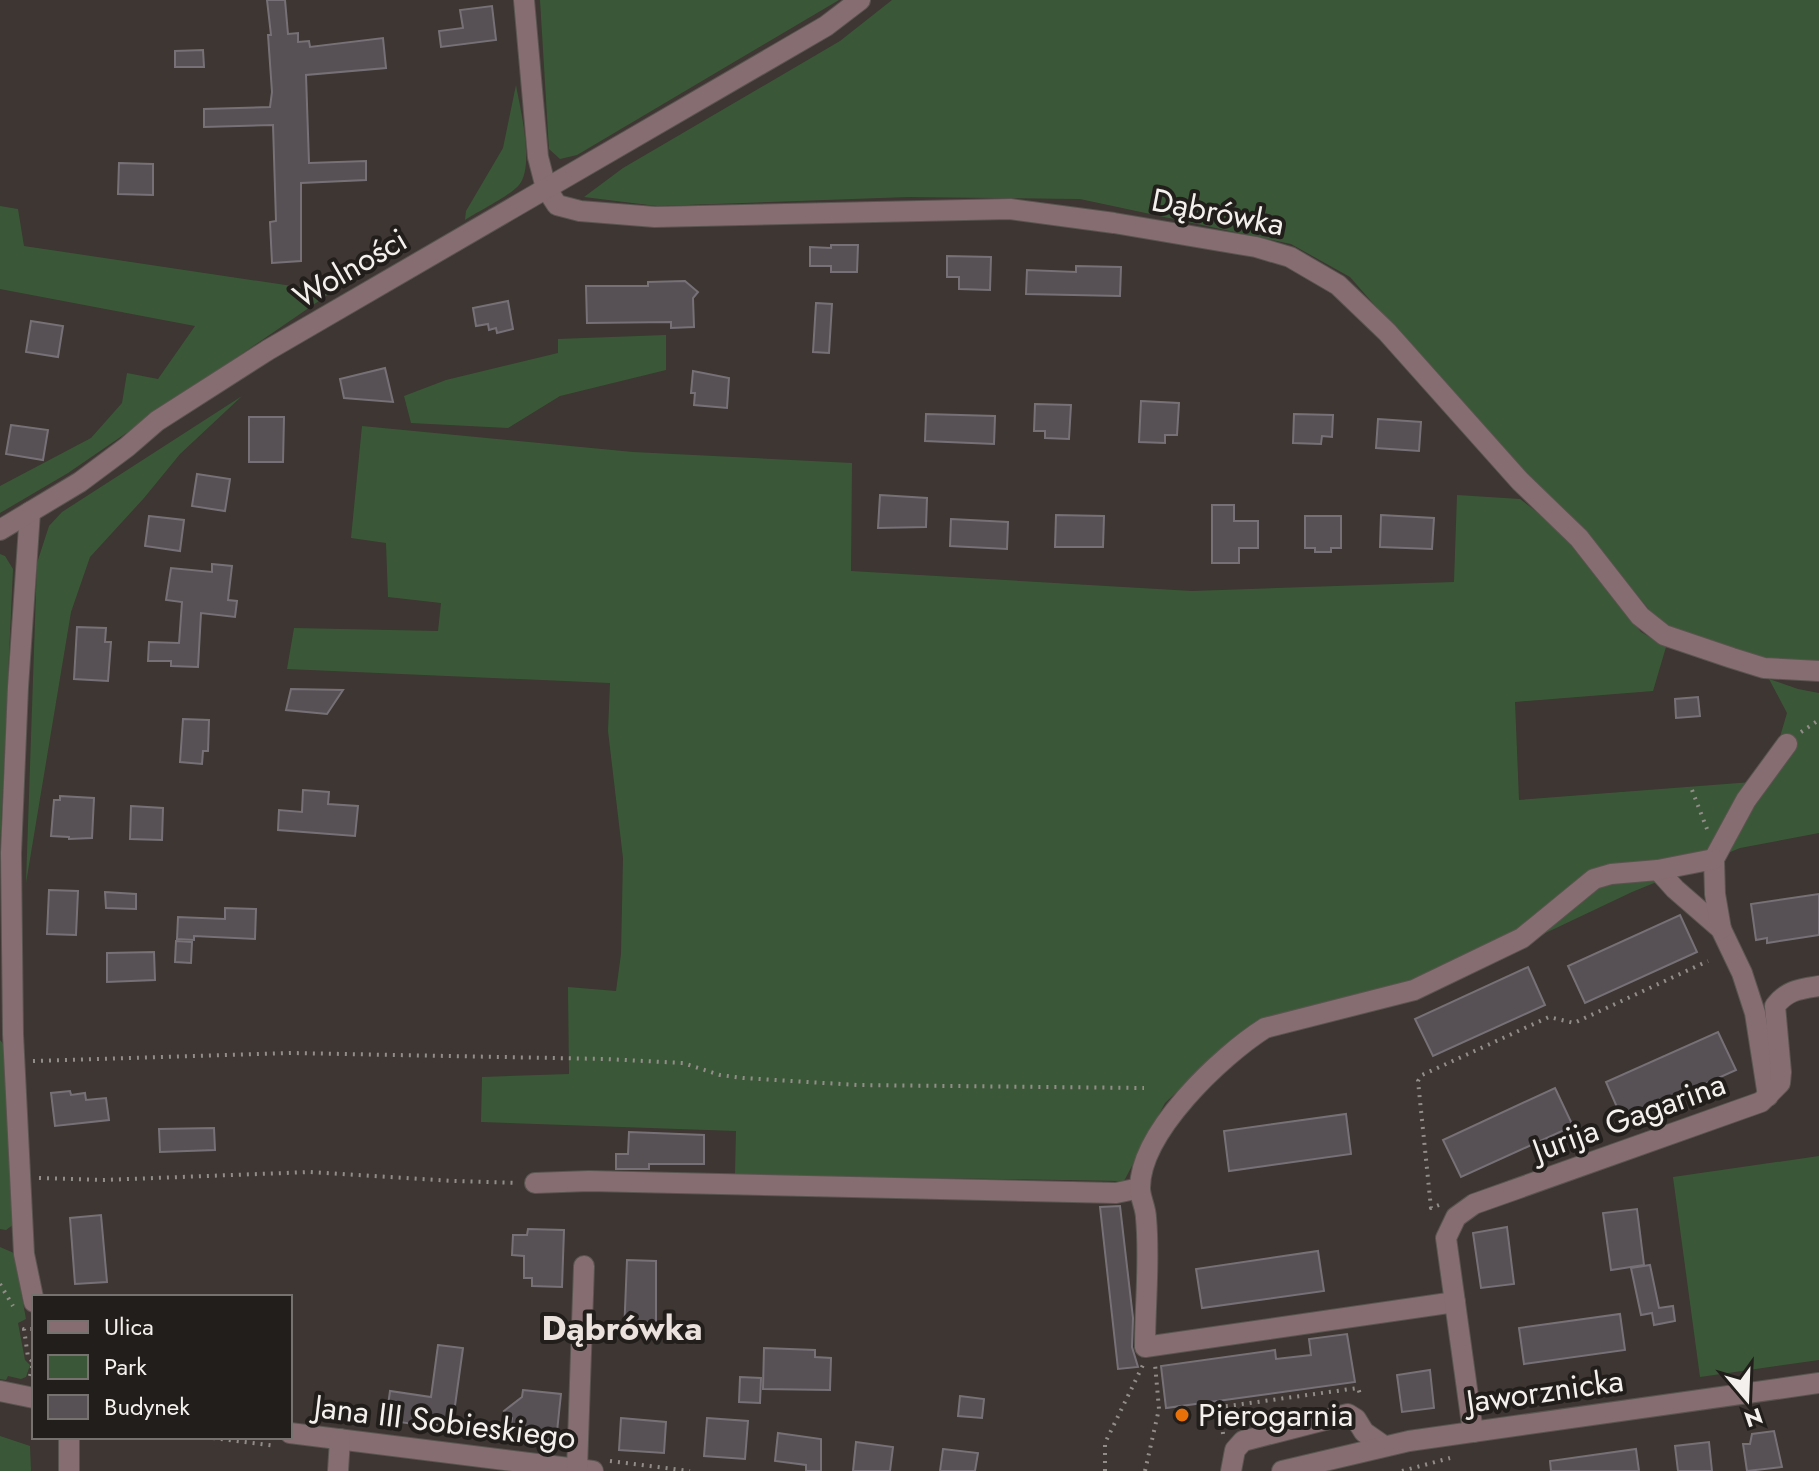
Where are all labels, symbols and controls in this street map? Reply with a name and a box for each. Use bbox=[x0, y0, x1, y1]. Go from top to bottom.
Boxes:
street label: Dąbrówka bbox=[1148, 177, 1288, 247]
street label: Wolności bbox=[284, 217, 416, 319]
street label: Jurija Gagarina bbox=[1522, 1061, 1732, 1175]
legend bbox=[32, 1295, 292, 1439]
district label: Dąbrówka bbox=[541, 1304, 703, 1353]
text: Ulica bbox=[104, 1309, 154, 1344]
text: Park bbox=[104, 1349, 147, 1384]
street label: Jaworznicka bbox=[1459, 1357, 1627, 1425]
north arrow bbox=[1707, 1359, 1787, 1439]
street label: Jana III Sobieskiego bbox=[307, 1383, 579, 1461]
text: Budynek bbox=[104, 1389, 190, 1424]
place label: Pierogarnia bbox=[1198, 1392, 1353, 1438]
text: N bbox=[1740, 1400, 1767, 1436]
marker: Pierogarnia bbox=[1173, 1406, 1191, 1424]

